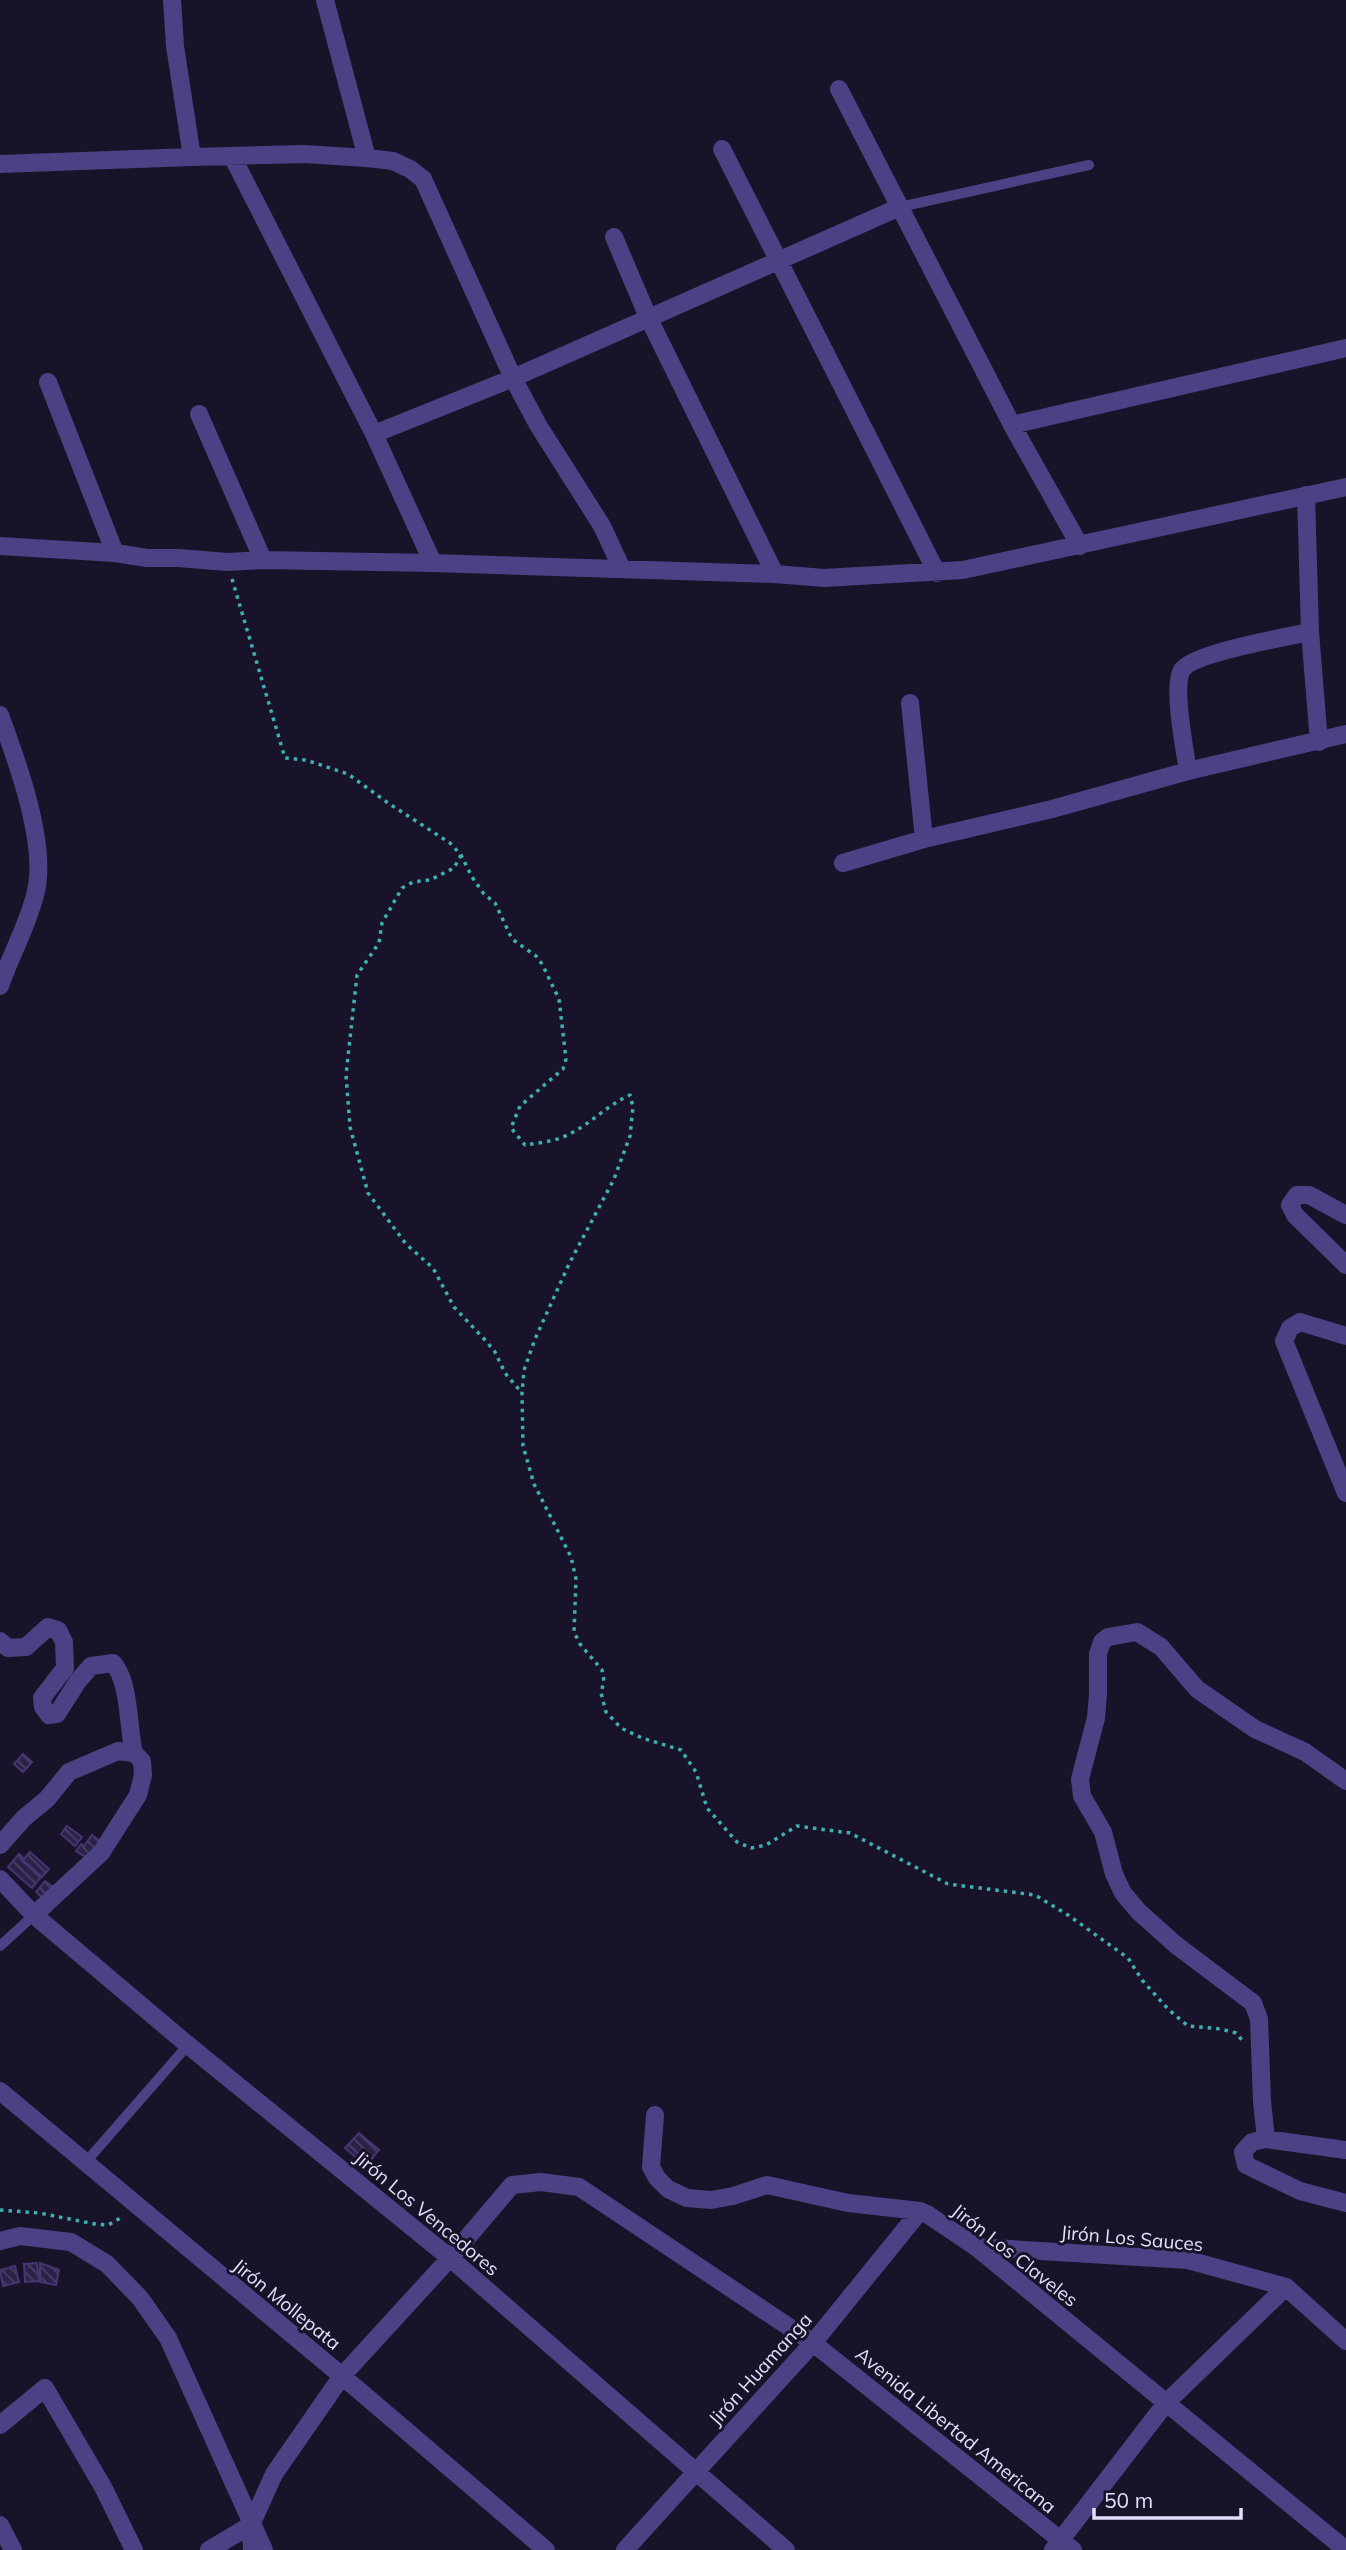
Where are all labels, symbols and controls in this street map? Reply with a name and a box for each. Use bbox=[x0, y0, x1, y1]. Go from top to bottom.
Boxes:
street label: Jirón Los Vencedores bbox=[350, 2145, 504, 2281]
street label: Jirón Los Claveles bbox=[947, 2198, 1083, 2312]
street label: Jirón Los Sauces bbox=[1060, 2220, 1204, 2256]
street label: Jirón Mollepata bbox=[228, 2253, 346, 2355]
street label: Jirón Huamanga bbox=[703, 2308, 817, 2430]
street label: Avenida Libertad Americana bbox=[851, 2342, 1061, 2518]
scale bar bbox=[1094, 2476, 1241, 2520]
text: 50 m bbox=[1104, 2487, 1153, 2513]

